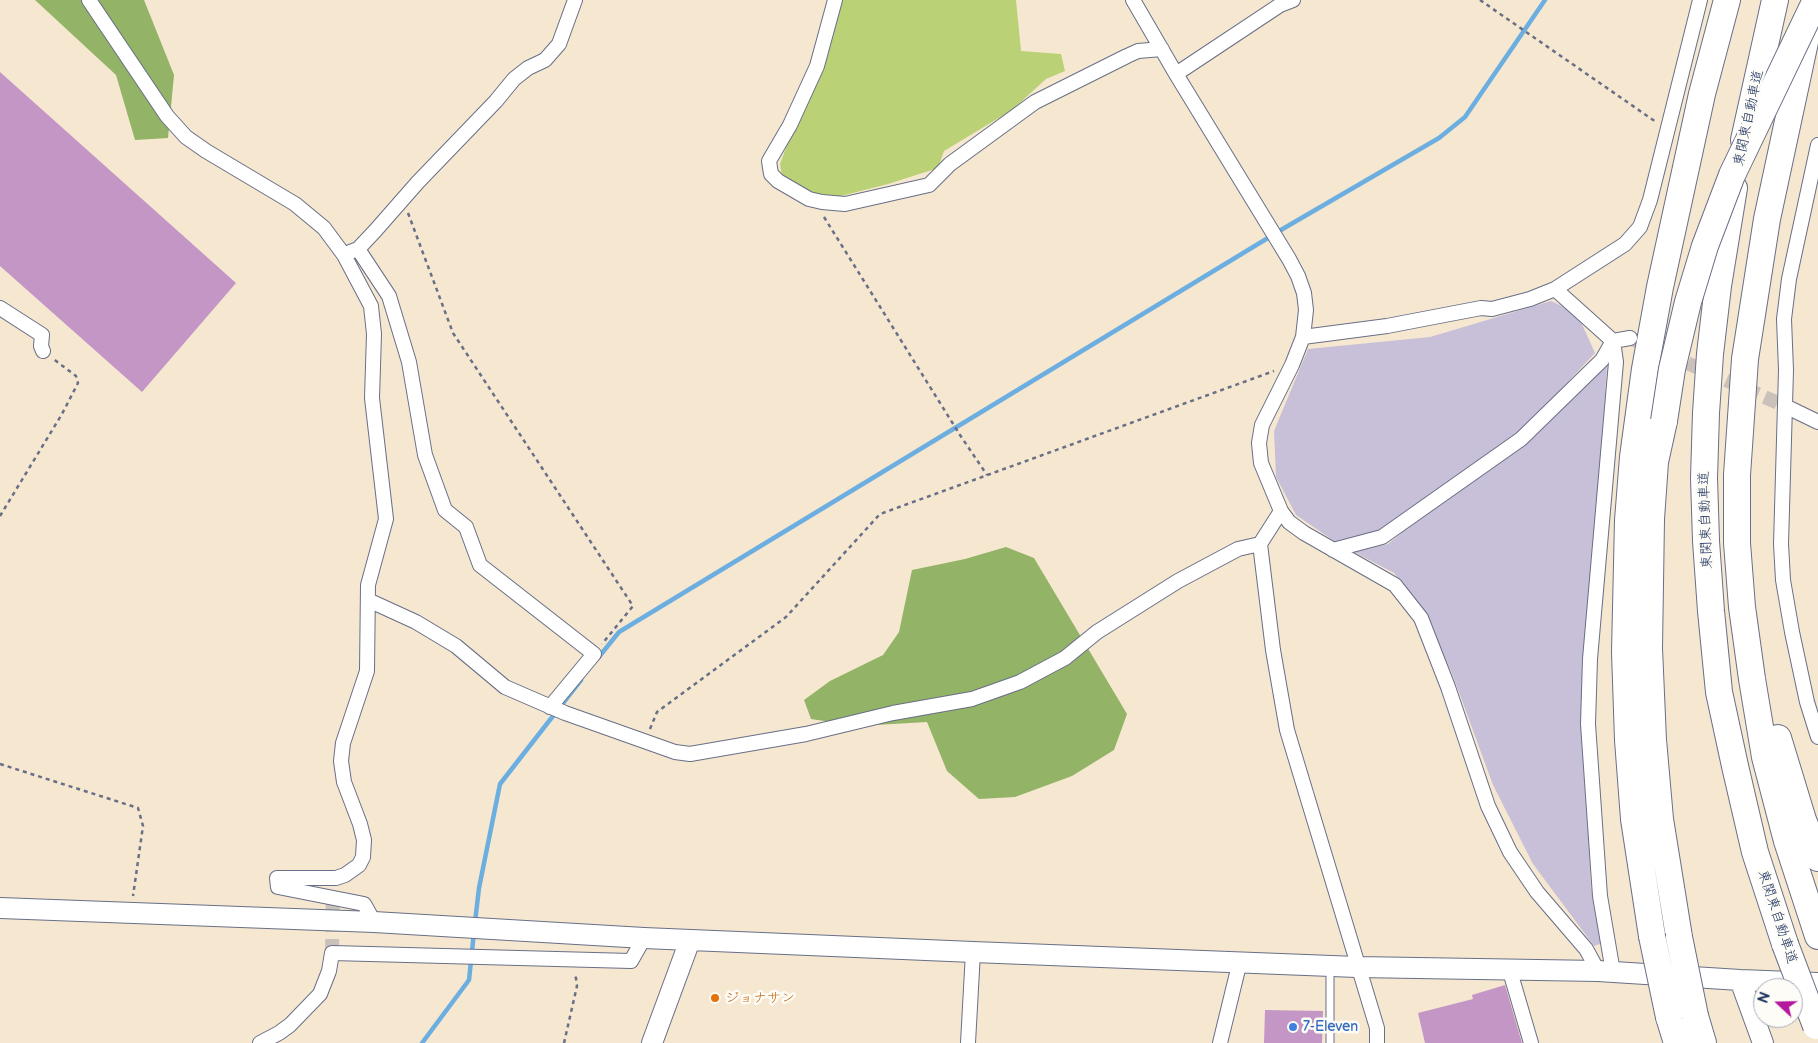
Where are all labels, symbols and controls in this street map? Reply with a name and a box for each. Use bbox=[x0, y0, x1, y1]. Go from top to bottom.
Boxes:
street label: 東関東自動車道 bbox=[1731, 68, 1767, 168]
street label: 東関東自動車道 bbox=[1696, 471, 1716, 569]
street label: 東関東自動車道 bbox=[1754, 868, 1800, 966]
north arrow bbox=[1753, 978, 1803, 1028]
place label: ジョナサン bbox=[725, 990, 795, 1006]
text: N bbox=[1755, 990, 1774, 1006]
marker: ジョナサン bbox=[709, 992, 721, 1004]
place label: 7-Eleven bbox=[1303, 1019, 1358, 1035]
marker: 7-Eleven bbox=[1287, 1021, 1299, 1033]

